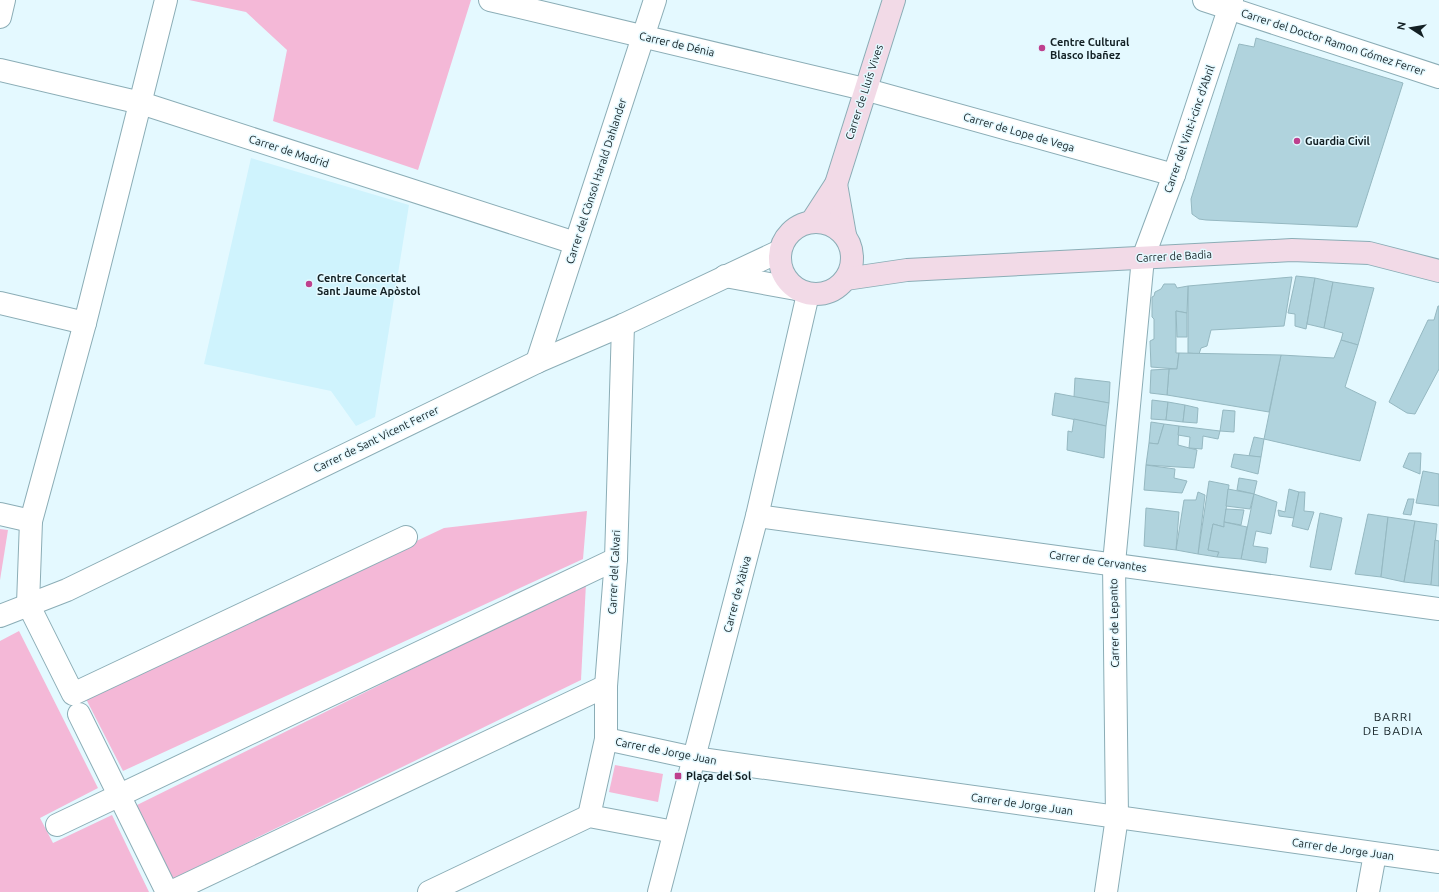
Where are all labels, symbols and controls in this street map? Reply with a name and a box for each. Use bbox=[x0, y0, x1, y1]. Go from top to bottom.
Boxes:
street label: Carrer del Doctor Ramon Gómez Ferrer bbox=[1240, 7, 1427, 78]
north arrow bbox=[1391, 8, 1431, 48]
text: N bbox=[1394, 21, 1408, 31]
street label: Carrer de Dénia bbox=[638, 29, 716, 59]
place label: Centre Cultural Blasco Ibañez bbox=[1050, 36, 1130, 61]
street label: Carrer de Lluís Vives bbox=[843, 43, 885, 141]
marker: Centre Cultural Blasco Ibañez bbox=[1037, 43, 1047, 53]
street label: Carrer del Vint-i-cinc d'Abril bbox=[1161, 64, 1217, 194]
street label: Carrer del Cònsol Harald Dahlander bbox=[563, 96, 629, 265]
street label: Carrer de Lope de Vega bbox=[962, 110, 1076, 154]
street label: Carrer de Madrid bbox=[247, 132, 331, 170]
place label: Guardia Civil bbox=[1305, 135, 1371, 147]
marker: Guardia Civil bbox=[1292, 136, 1302, 146]
street label: Carrer de Badia bbox=[1136, 248, 1212, 264]
place label: Centre Concertat Sant Jaume Apòstol bbox=[317, 272, 421, 297]
marker: Centre Concertat Sant Jaume Apòstol bbox=[304, 279, 314, 289]
street label: Carrer de Sant Vicent Ferrer bbox=[311, 403, 441, 475]
street label: Carrer del Calvari bbox=[606, 529, 622, 615]
street label: Carrer de Cervantes bbox=[1049, 548, 1148, 574]
street label: Carrer de Xàtiva bbox=[721, 554, 753, 634]
street label: Carrer de Lepanto bbox=[1107, 578, 1121, 668]
district label: BARRI DE BADIA bbox=[1363, 710, 1423, 737]
street label: Carrer de Jorge Juan bbox=[614, 735, 718, 767]
place label: Plaça del Sol bbox=[686, 770, 752, 782]
marker: Plaça del Sol bbox=[673, 771, 683, 781]
street label: Carrer de Jorge Juan bbox=[970, 791, 1074, 817]
street label: Carrer de Jorge Juan bbox=[1291, 836, 1395, 862]

